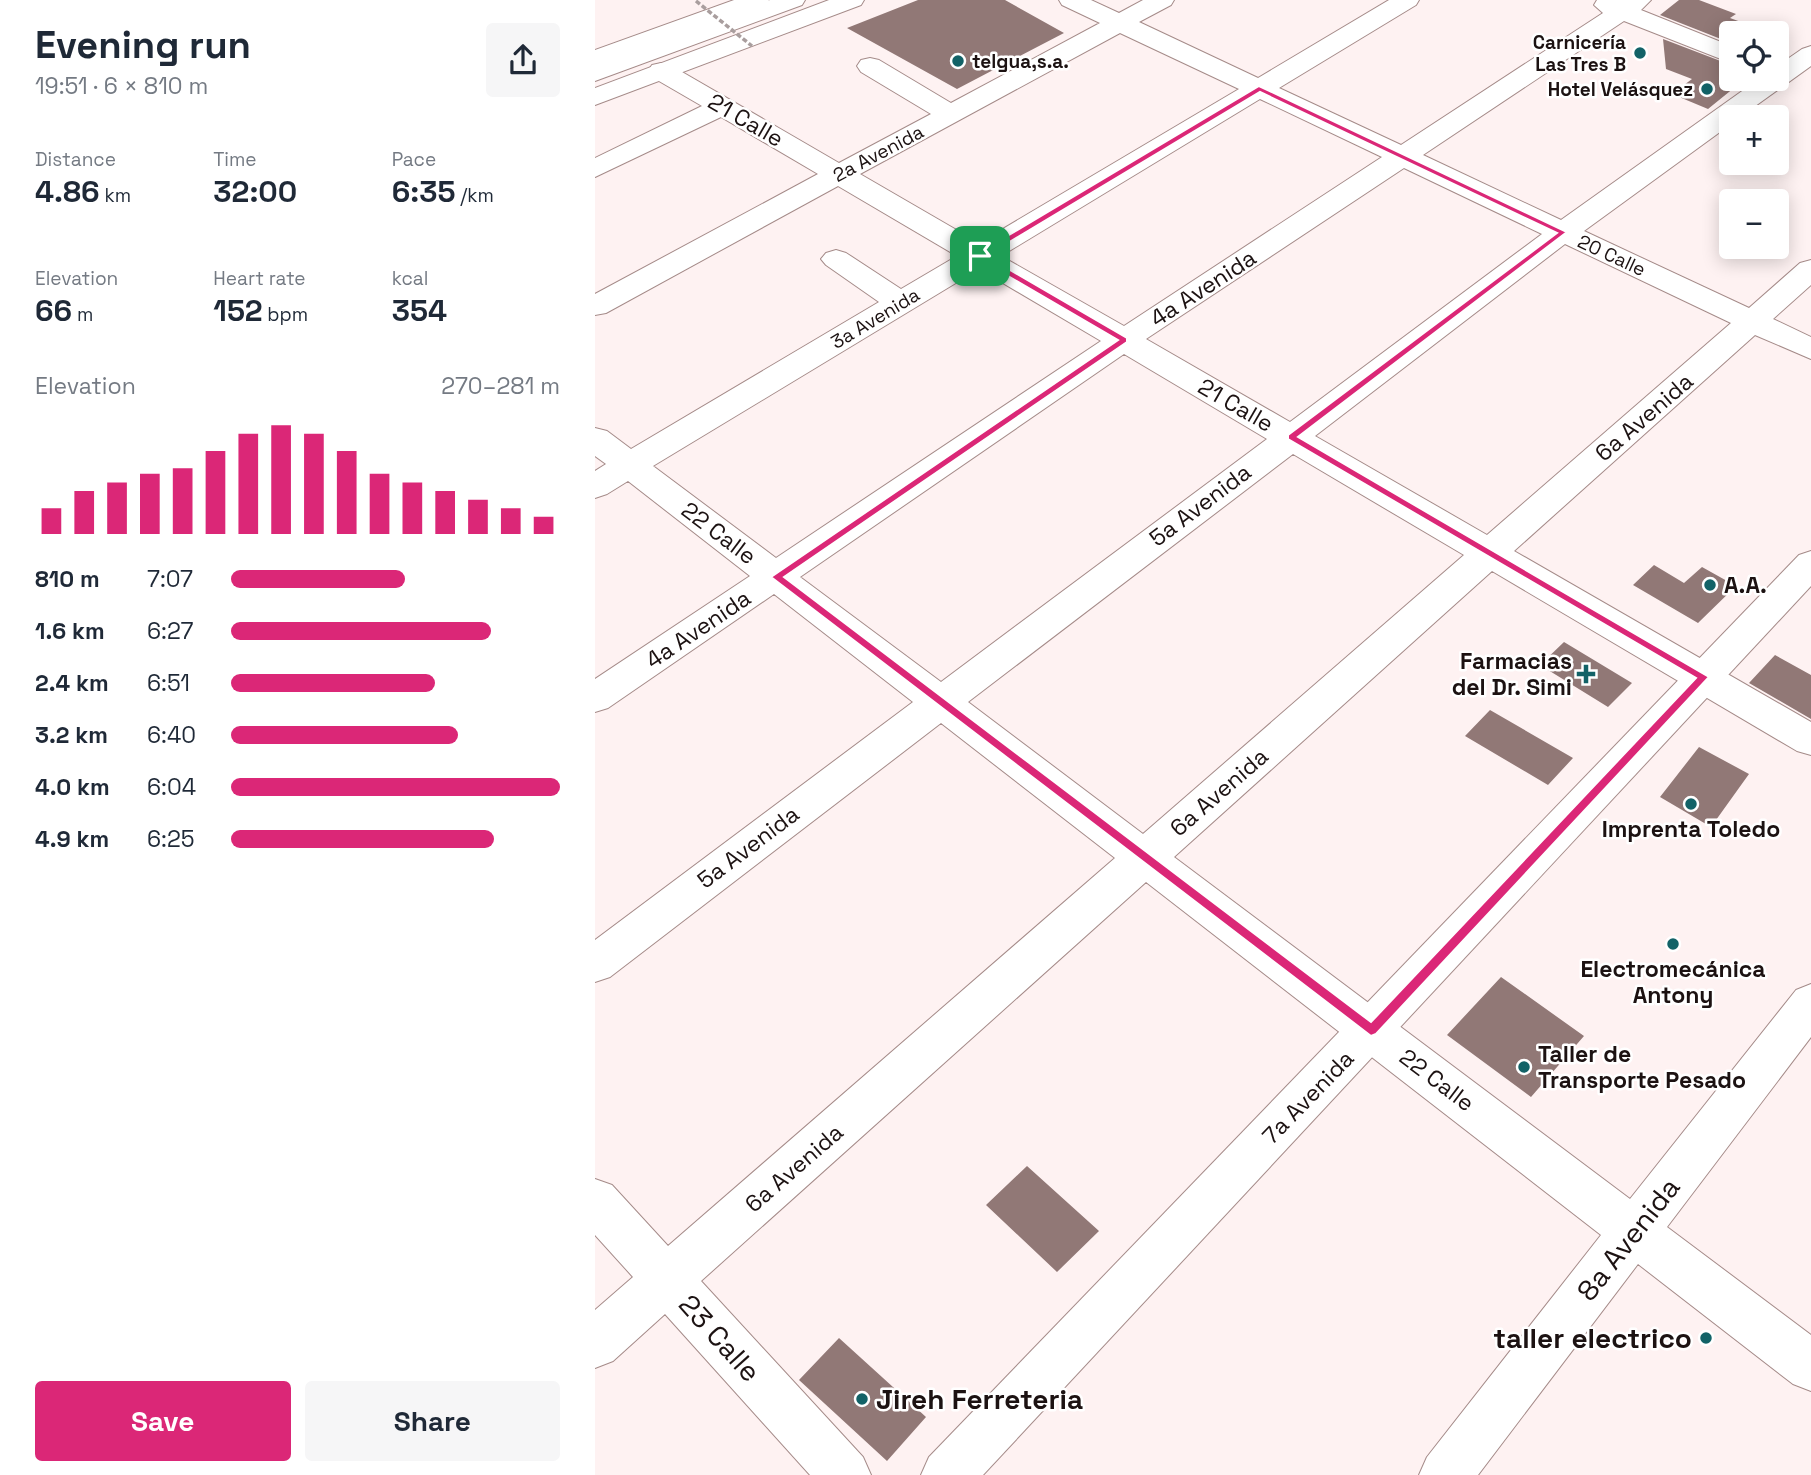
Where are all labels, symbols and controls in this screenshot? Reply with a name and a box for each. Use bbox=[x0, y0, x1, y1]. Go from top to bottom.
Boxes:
text: Evening run bbox=[35, 21, 251, 69]
map controls bbox=[1719, 21, 1789, 259]
button: locate bbox=[1719, 21, 1789, 91]
button: share bbox=[486, 23, 560, 97]
place label: Carnicería Las Tres B bbox=[1533, 30, 1626, 77]
marker: Carnicería Las Tres B bbox=[1632, 45, 1648, 61]
place label: telgua,s.a. bbox=[972, 49, 1069, 74]
marker: telgua,s.a. bbox=[950, 53, 966, 69]
text: 19:51 · 6 × 810 m bbox=[35, 71, 208, 101]
place label: Hotel Velásquez bbox=[1548, 77, 1693, 102]
marker: Hotel Velásquez bbox=[1699, 81, 1715, 97]
street label: 21 Calle bbox=[703, 86, 789, 154]
button: + bbox=[1719, 105, 1789, 175]
street label: 2a Avenida bbox=[829, 119, 928, 188]
text: Distance bbox=[35, 147, 116, 172]
text: Time bbox=[213, 147, 257, 172]
text: Pace bbox=[392, 147, 436, 172]
text: 4.86 bbox=[35, 172, 100, 211]
text: 32:00 bbox=[213, 172, 297, 211]
text: 6:35 bbox=[392, 172, 455, 211]
text: km bbox=[100, 183, 131, 208]
text: /km bbox=[455, 183, 494, 208]
button: − bbox=[1719, 189, 1789, 259]
pin bbox=[950, 226, 1010, 286]
street label: 20 Calle bbox=[1574, 229, 1650, 282]
icon: arrive bbox=[961, 237, 999, 275]
street label: 4a Avenida bbox=[1144, 243, 1262, 333]
text: Elevation bbox=[35, 266, 118, 291]
text: Heart rate bbox=[213, 266, 306, 291]
text: kcal bbox=[392, 266, 428, 291]
street label: 3a Avenida bbox=[826, 282, 924, 355]
text: 66 bbox=[35, 291, 72, 330]
text: 152 bbox=[213, 291, 262, 330]
text: 354 bbox=[392, 291, 447, 330]
text: m bbox=[72, 302, 93, 327]
text: bpm bbox=[262, 302, 308, 327]
street label: 6a Avenida bbox=[1589, 366, 1699, 468]
text: Elevation bbox=[35, 371, 136, 401]
text: 270–281 m bbox=[441, 371, 560, 401]
street label: 21 Calle bbox=[1193, 371, 1279, 439]
street label: 5a Avenida bbox=[1143, 457, 1257, 553]
street label: 22 Calle bbox=[675, 495, 763, 571]
text: 810 m bbox=[35, 564, 100, 594]
text: 7:07 bbox=[147, 564, 193, 594]
place label: A.A. bbox=[1724, 570, 1767, 600]
marker: A.A. bbox=[1702, 577, 1718, 593]
street label: 4a Avenida bbox=[640, 583, 756, 675]
text: 1.6 km bbox=[35, 616, 105, 646]
text: 6:27 bbox=[147, 616, 194, 646]
place label: Farmacias del Dr. Simi bbox=[1452, 646, 1572, 702]
marker: Farmacias del Dr. Simi bbox=[1578, 666, 1594, 682]
text: 2.4 km bbox=[35, 668, 109, 698]
text: 6:51 bbox=[147, 668, 190, 698]
text: 3.2 km bbox=[35, 720, 108, 750]
text: 6:40 bbox=[147, 720, 196, 750]
street label: 6a Avenida bbox=[1164, 741, 1274, 843]
text: 4.0 km bbox=[35, 772, 110, 802]
text: 6:04 bbox=[147, 772, 196, 802]
marker: Imprenta Toledo bbox=[1683, 796, 1699, 812]
street label: 5a Avenida bbox=[691, 799, 805, 895]
place label: Imprenta Toledo bbox=[1602, 814, 1780, 844]
text: 4.9 km bbox=[35, 824, 109, 854]
text: 6:25 bbox=[147, 824, 195, 854]
marker: Electromecánica Antony bbox=[1665, 936, 1681, 952]
place label: Electromecánica Antony bbox=[1580, 954, 1766, 1010]
place label: Taller de Transporte Pesado bbox=[1538, 1039, 1746, 1095]
street label: 22 Calle bbox=[1393, 1042, 1481, 1118]
street label: 7a Avenida bbox=[1256, 1044, 1360, 1150]
marker: Taller de Transporte Pesado bbox=[1516, 1059, 1532, 1075]
street label: 6a Avenida bbox=[739, 1117, 849, 1219]
street label: 8a Avenida bbox=[1569, 1170, 1687, 1308]
street label: 23 Calle bbox=[671, 1287, 769, 1389]
place label: taller electrico bbox=[1493, 1320, 1692, 1356]
marker: taller electrico bbox=[1698, 1330, 1714, 1346]
button: Save bbox=[35, 1381, 291, 1461]
button: Share bbox=[305, 1381, 560, 1461]
place label: Jireh Ferreteria bbox=[876, 1381, 1083, 1417]
marker: Jireh Ferreteria bbox=[854, 1391, 870, 1407]

